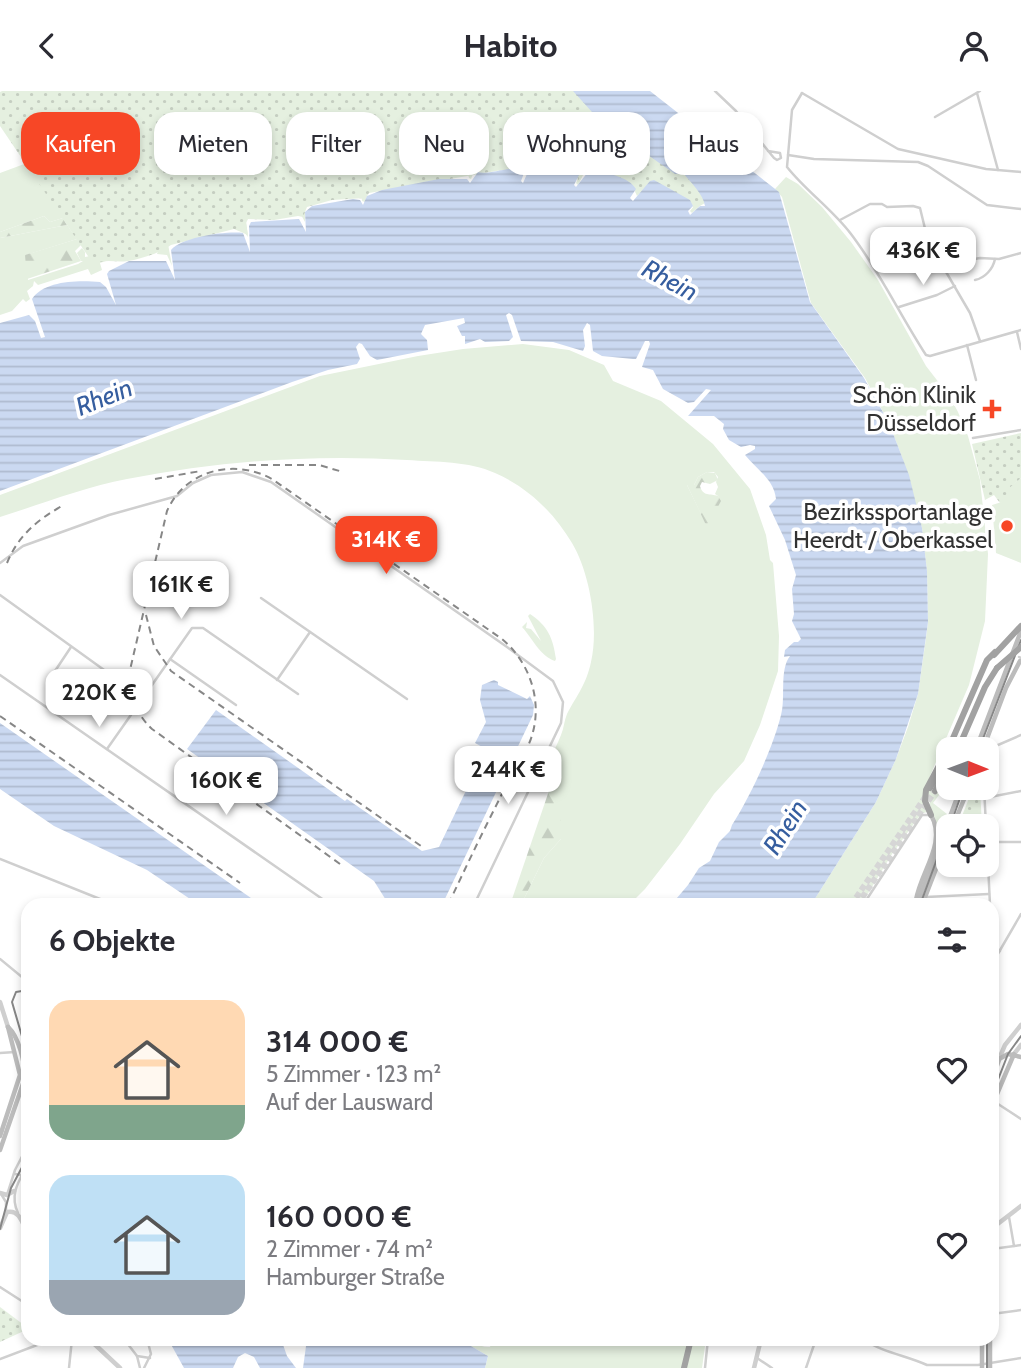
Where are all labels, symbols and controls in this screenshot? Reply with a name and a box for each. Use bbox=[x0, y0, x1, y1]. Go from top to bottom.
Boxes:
text: Habito bbox=[463, 26, 558, 65]
icon: back bbox=[28, 27, 66, 65]
icon: person bbox=[955, 27, 993, 65]
chip: Kaufen bbox=[21, 112, 140, 175]
chip: Mieten bbox=[154, 112, 272, 175]
chip: Filter bbox=[286, 112, 385, 175]
chip: Neu bbox=[399, 112, 489, 175]
chip: Wohnung bbox=[503, 112, 650, 175]
chip: Haus bbox=[664, 112, 763, 175]
pin: 436K € bbox=[866, 227, 980, 287]
text: 436K € bbox=[886, 236, 960, 264]
water label: Rhein bbox=[637, 252, 703, 308]
water label: Rhein bbox=[71, 371, 137, 423]
place label: Schön Klinik Düsseldorf bbox=[852, 380, 976, 437]
marker: Schön Klinik Düsseldorf bbox=[982, 399, 1002, 419]
place label: Bezirkssportanlage Heerdt / Oberkassel bbox=[793, 497, 993, 554]
pin: 314K € bbox=[329, 517, 443, 576]
marker: Bezirkssportanlage Heerdt / Oberkassel bbox=[999, 518, 1015, 534]
text: 314K € bbox=[351, 525, 421, 553]
pin: 161K € bbox=[124, 561, 238, 621]
text: 161K € bbox=[149, 570, 213, 598]
pin: 220K € bbox=[42, 669, 156, 729]
text: 220K € bbox=[62, 678, 136, 706]
north arrow bbox=[936, 737, 999, 800]
map controls bbox=[936, 737, 999, 877]
pin: 244K € bbox=[451, 747, 565, 806]
text: 244K € bbox=[470, 755, 546, 783]
pin: 160K € bbox=[169, 757, 283, 817]
text: 160K € bbox=[190, 766, 262, 794]
water label: Rhein bbox=[756, 794, 814, 860]
button: locate bbox=[936, 814, 999, 877]
icon: filters bbox=[933, 921, 971, 959]
text: 6 Objekte bbox=[49, 922, 175, 959]
text: 314 000 € bbox=[266, 1023, 408, 1060]
icon: home bbox=[105, 1028, 189, 1112]
icon: heart bbox=[933, 1051, 971, 1089]
text: 5 Zimmer · 123 m² bbox=[266, 1060, 441, 1088]
text: Auf der Lausward bbox=[266, 1088, 433, 1116]
text: 160 000 € bbox=[266, 1198, 411, 1235]
icon: home bbox=[105, 1203, 189, 1287]
icon: heart bbox=[933, 1226, 971, 1264]
text: 2 Zimmer · 74 m² bbox=[266, 1235, 433, 1263]
text: Hamburger Straße bbox=[266, 1263, 445, 1291]

